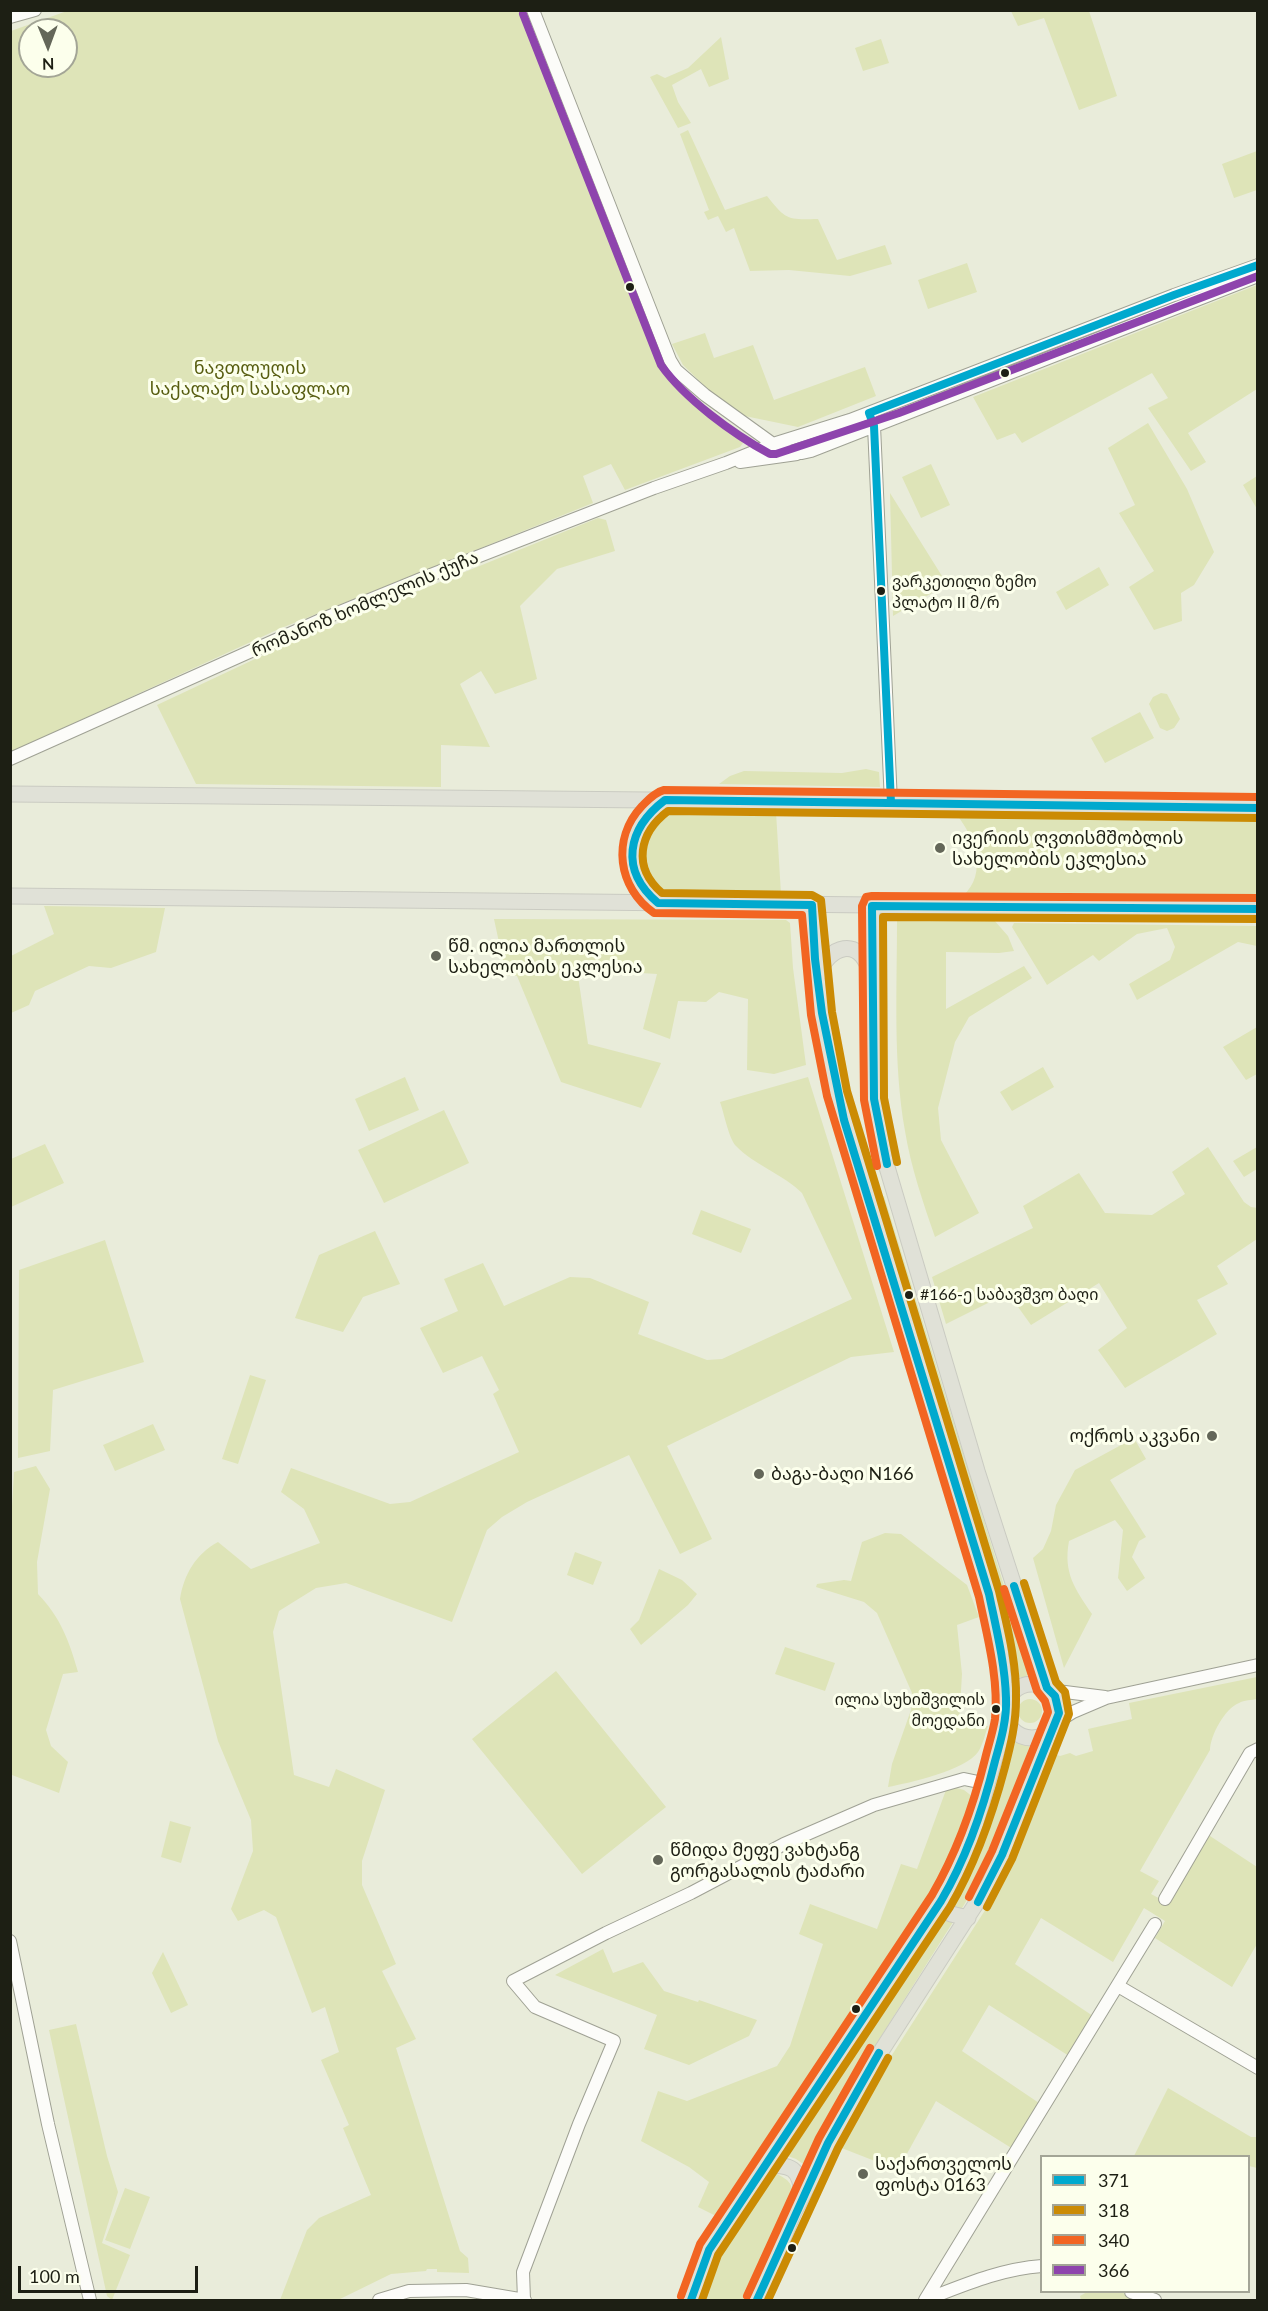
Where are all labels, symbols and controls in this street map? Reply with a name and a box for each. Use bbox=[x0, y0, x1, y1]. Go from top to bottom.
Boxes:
north arrow bbox=[18, 18, 78, 78]
text: N bbox=[42, 55, 55, 74]
unlabelled marker bbox=[624, 281, 636, 293]
park label: ნავთლუღის საქალაქო სასაფლაო bbox=[150, 357, 350, 400]
unlabelled marker bbox=[999, 367, 1011, 379]
street label: რომანოზ ხომლელის ქუჩა bbox=[248, 546, 482, 662]
place label: ვარკეთილი ზემო პლატო II მ/რ bbox=[892, 572, 1037, 610]
marker: ვარკეთილი ზემო პლატო II მ/რ bbox=[875, 585, 887, 597]
place label: ივერიის ღვთისმშობლის სახელობის ეკლესია bbox=[952, 827, 1183, 870]
marker: ივერიის ღვთისმშობლის სახელობის ეკლესია bbox=[933, 841, 947, 855]
place label: წმ. ილია მართლის სახელობის ეკლესია bbox=[448, 935, 643, 978]
marker: წმ. ილია მართლის სახელობის ეკლესია bbox=[429, 949, 443, 963]
place label: #166-ე საბავშვო ბაღი bbox=[920, 1285, 1098, 1305]
marker: #166-ე საბავშვო ბაღი bbox=[903, 1289, 915, 1301]
place label: ოქროს აკვანი bbox=[1069, 1425, 1200, 1447]
marker: ოქროს აკვანი bbox=[1205, 1429, 1219, 1443]
place label: ბაგა-ბაღი N166 bbox=[771, 1463, 914, 1485]
marker: ბაგა-ბაღი N166 bbox=[752, 1467, 766, 1481]
place label: ილია სუხიშვილის მოედანი bbox=[835, 1690, 985, 1728]
marker: ილია სუხიშვილის მოედანი bbox=[990, 1703, 1002, 1715]
place label: წმიდა მეფე ვახტანგ გორგასალის ტაძარი bbox=[670, 1839, 865, 1882]
marker: წმიდა მეფე ვახტანგ გორგასალის ტაძარი bbox=[651, 1853, 665, 1867]
unlabelled marker bbox=[850, 2003, 862, 2015]
place label: საქართველოს ფოსტა 0163 bbox=[875, 2153, 1012, 2196]
legend bbox=[1040, 2155, 1250, 2293]
marker: საქართველოს ფოსტა 0163 bbox=[856, 2167, 870, 2181]
text: 371 bbox=[1098, 2169, 1129, 2191]
text: 318 bbox=[1098, 2199, 1129, 2221]
text: 340 bbox=[1098, 2229, 1129, 2251]
unlabelled marker bbox=[786, 2242, 798, 2254]
scale bar bbox=[21, 2254, 201, 2292]
text: 366 bbox=[1098, 2259, 1129, 2281]
text: 100 m bbox=[29, 2265, 80, 2287]

